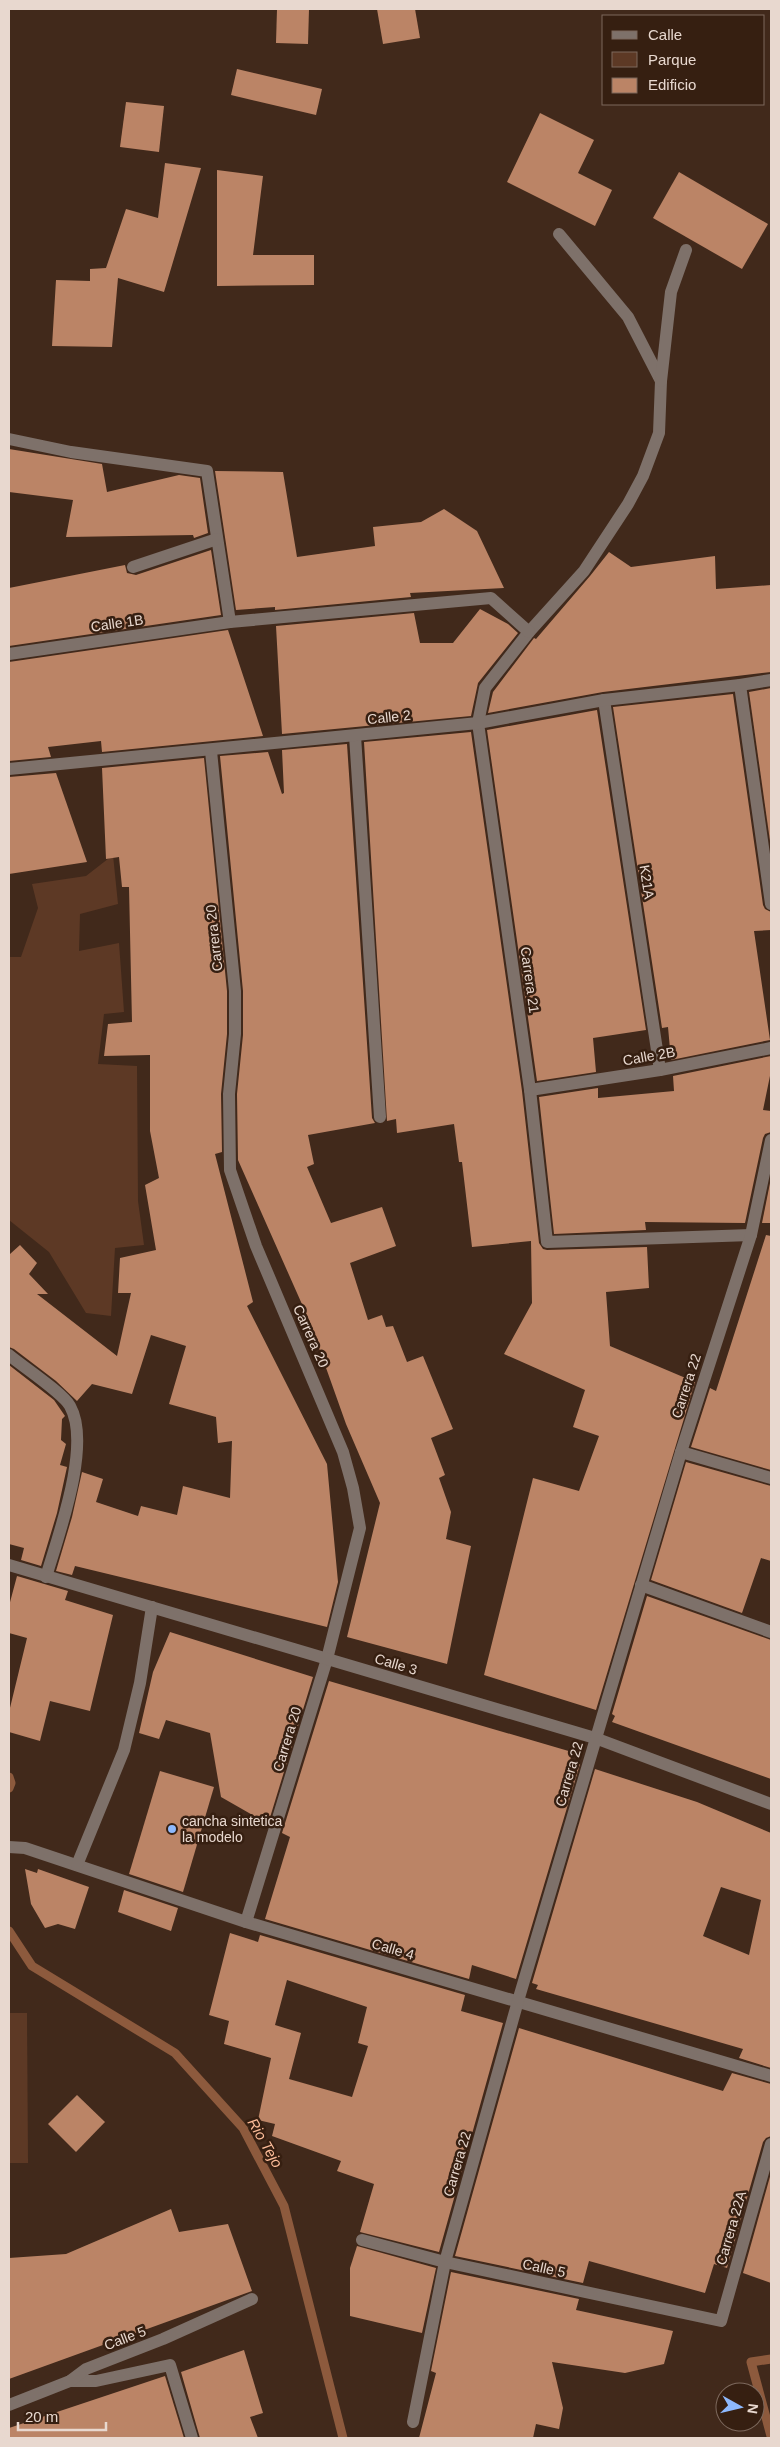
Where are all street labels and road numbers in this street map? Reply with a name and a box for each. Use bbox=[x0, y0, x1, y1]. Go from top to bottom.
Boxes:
street label: Calle 1B bbox=[90, 611, 144, 635]
street label: Calle 2 bbox=[366, 707, 412, 727]
street label: K21A bbox=[636, 864, 658, 901]
street label: Carrera 20 bbox=[203, 904, 225, 972]
street label: Carrera 21 bbox=[517, 946, 543, 1014]
street label: Calle 2B bbox=[622, 1044, 676, 1068]
street label: Carrera 20 bbox=[290, 1302, 332, 1370]
street label: Carrera 22 bbox=[668, 1352, 704, 1420]
street label: Calle 3 bbox=[373, 1650, 419, 1678]
street label: Carrera 20 bbox=[270, 1704, 304, 1773]
street label: Carrera 22 bbox=[552, 1739, 586, 1808]
street label: Calle 4 bbox=[370, 1935, 416, 1963]
street label: Carrera 22 bbox=[440, 2129, 474, 2198]
street label: Carrera 22A bbox=[713, 2189, 749, 2267]
street label: Calle 5 bbox=[521, 2256, 567, 2280]
street label: Calle 5 bbox=[102, 2323, 148, 2353]

